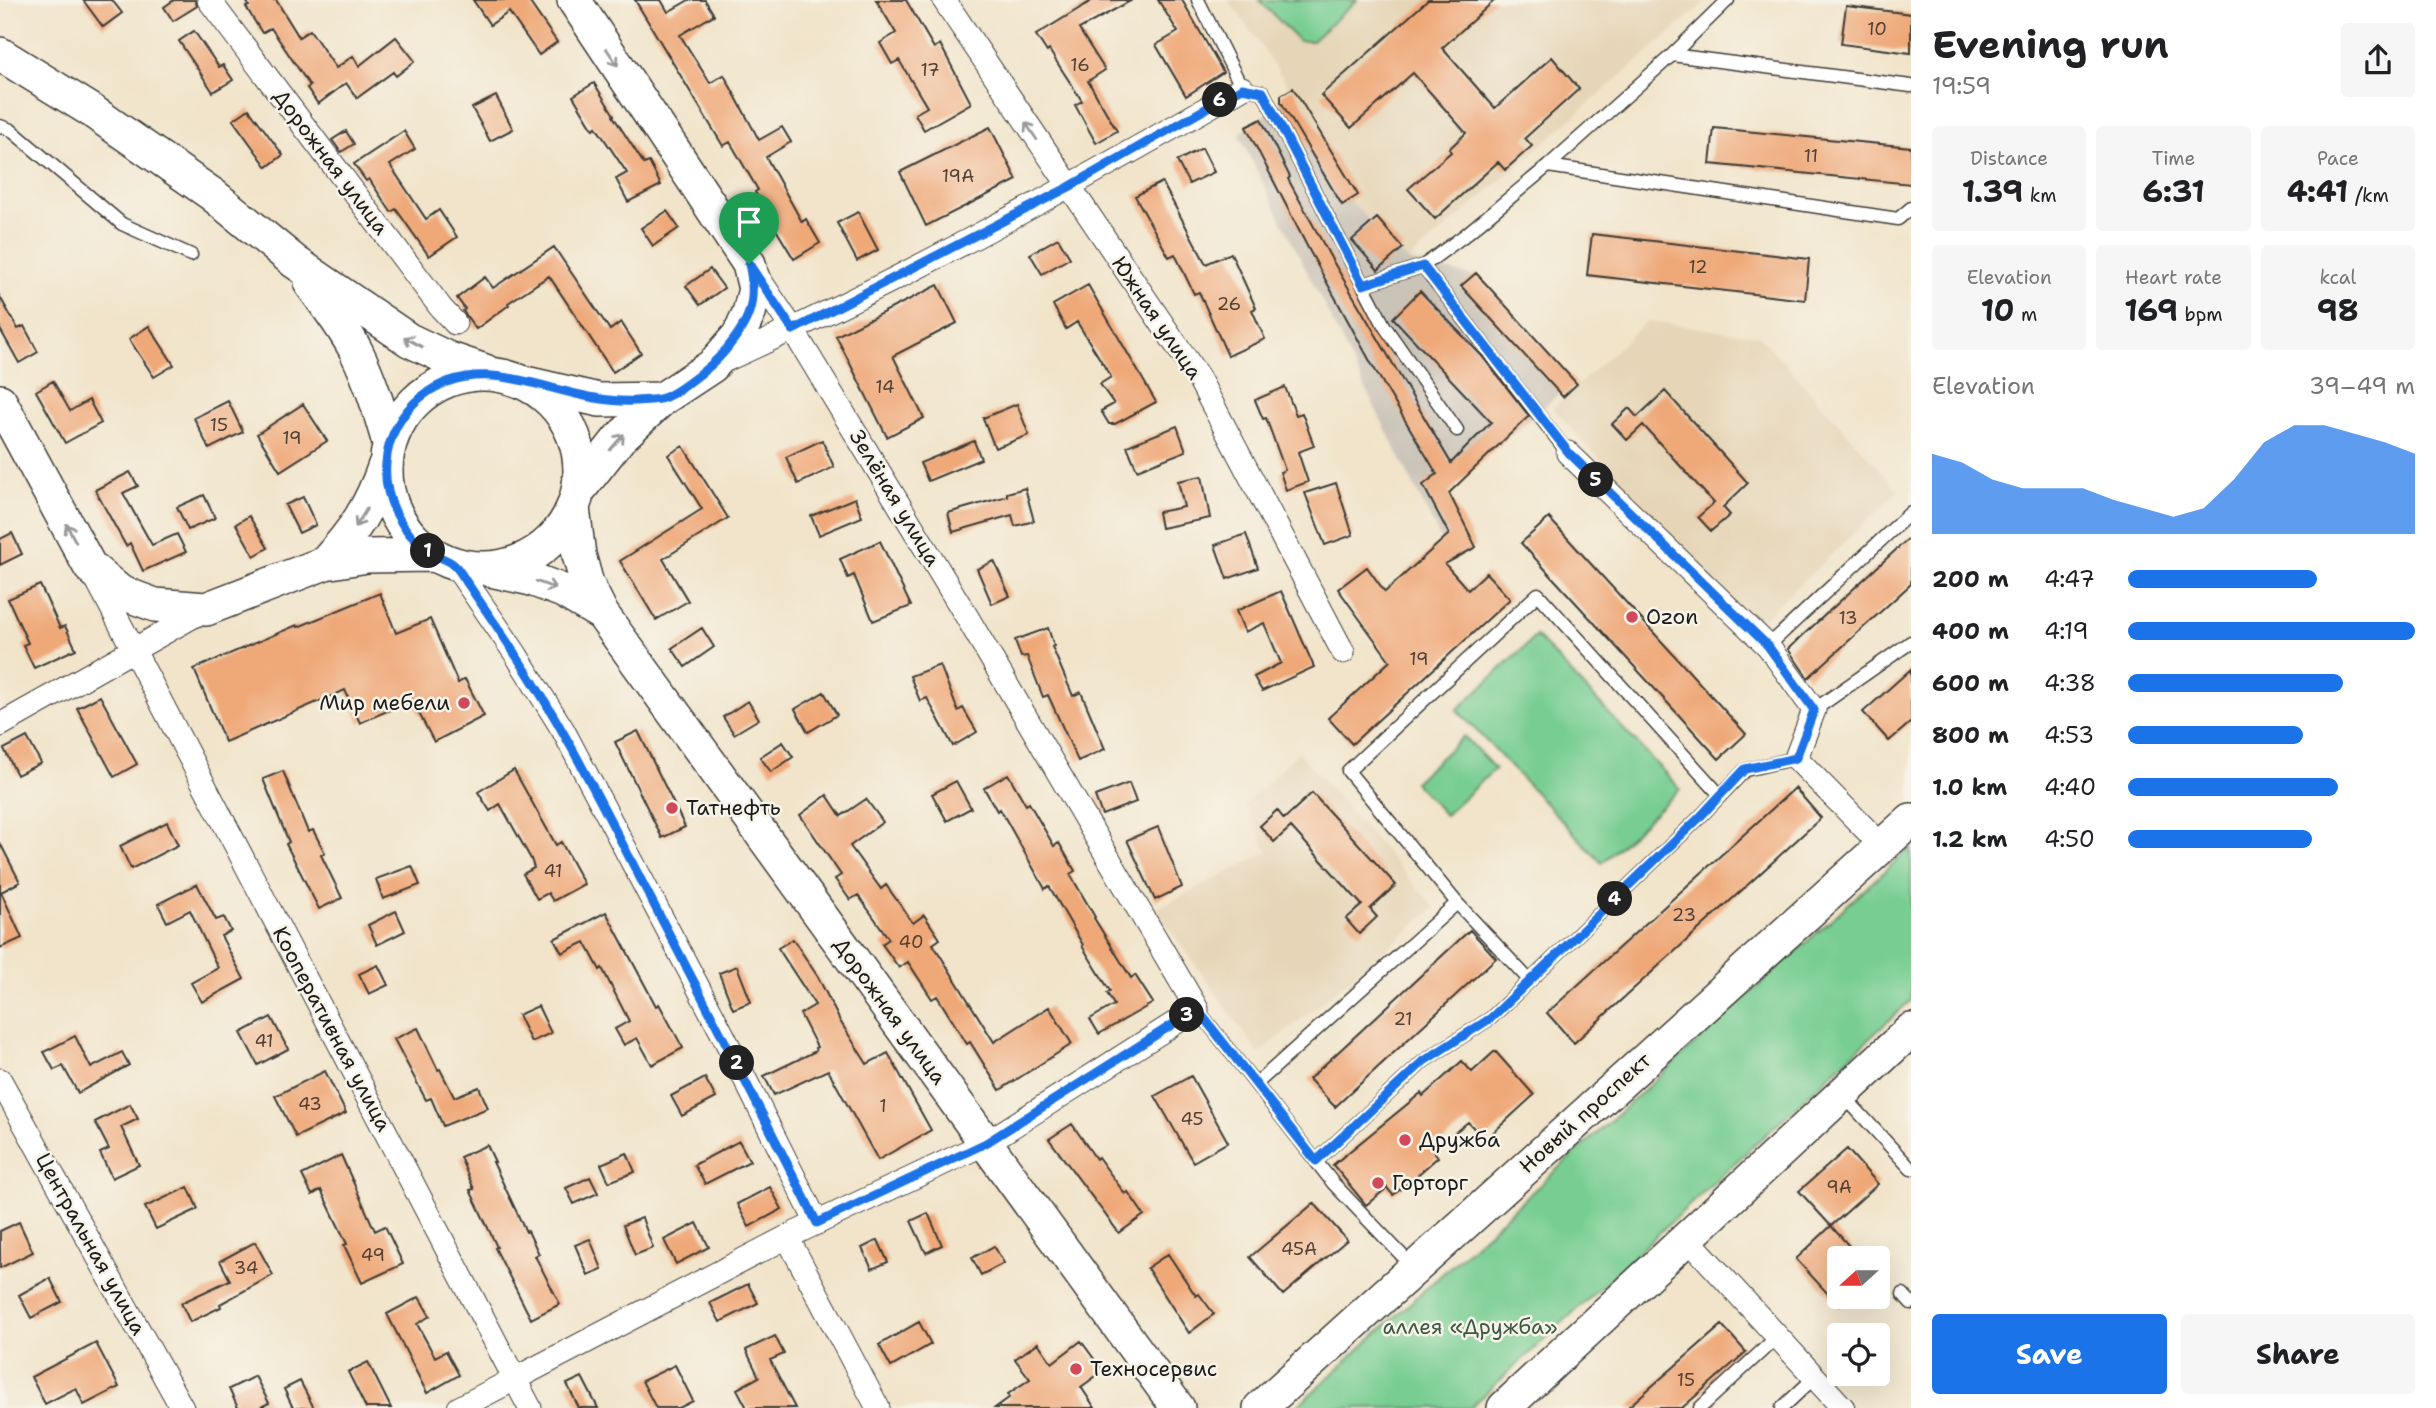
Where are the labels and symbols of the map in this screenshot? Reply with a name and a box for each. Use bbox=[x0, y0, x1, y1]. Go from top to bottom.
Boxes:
house number: 10 bbox=[1867, 17, 1887, 41]
one-way arrow bbox=[604, 47, 619, 66]
house number: 16 bbox=[1070, 53, 1090, 77]
house number: 17 bbox=[920, 58, 940, 82]
pin: 6 bbox=[1202, 82, 1238, 118]
street label: Дорожная улица bbox=[267, 83, 395, 241]
one-way arrow bbox=[1024, 122, 1039, 141]
house number: 11 bbox=[1804, 144, 1818, 168]
house number: 19А bbox=[942, 164, 974, 188]
pin bbox=[719, 192, 779, 264]
street label: Южная улица bbox=[1105, 251, 1209, 385]
house number: 12 bbox=[1688, 255, 1708, 279]
house number: 26 bbox=[1217, 292, 1241, 316]
one-way arrow bbox=[403, 334, 424, 348]
house number: 14 bbox=[875, 375, 895, 399]
house number: 15 bbox=[210, 413, 228, 437]
street label: Зелёная улица bbox=[843, 424, 947, 572]
house number: 19 bbox=[282, 426, 302, 450]
one-way arrow bbox=[609, 433, 625, 451]
pin: 5 bbox=[1578, 462, 1614, 498]
one-way arrow bbox=[354, 508, 369, 527]
one-way arrow bbox=[64, 523, 78, 544]
pin: 1 bbox=[410, 534, 446, 568]
one-way arrow bbox=[534, 579, 556, 592]
place label: Ozon bbox=[1646, 603, 1698, 631]
house number: 13 bbox=[1838, 606, 1858, 630]
marker: Ozon bbox=[1624, 609, 1640, 625]
house number: 19 bbox=[1409, 647, 1429, 671]
place label: Мир мебели bbox=[319, 689, 450, 717]
marker: Мир мебели bbox=[456, 695, 472, 711]
place label: Татнефть bbox=[686, 794, 781, 822]
marker: Татнефть bbox=[664, 800, 680, 816]
house number: 41 bbox=[543, 859, 563, 883]
pin: 4 bbox=[1598, 881, 1632, 916]
house number: 23 bbox=[1672, 903, 1696, 927]
street label: Кооперативная улица bbox=[266, 922, 398, 1136]
house number: 40 bbox=[898, 930, 924, 954]
street label: Дорожная улица bbox=[827, 932, 953, 1090]
pin: 3 bbox=[1170, 998, 1204, 1032]
house number: 21 bbox=[1393, 1007, 1413, 1031]
house number: 41 bbox=[254, 1029, 274, 1053]
pin: 2 bbox=[720, 1046, 754, 1080]
street label: Новый проспект bbox=[1513, 1046, 1657, 1180]
house number: 43 bbox=[298, 1092, 322, 1116]
house number: 1 bbox=[879, 1094, 887, 1118]
house number: 45 bbox=[1180, 1107, 1204, 1131]
place label: Дружба bbox=[1419, 1126, 1500, 1154]
marker: Дружба bbox=[1397, 1132, 1413, 1148]
street label: Центральная улица bbox=[29, 1148, 153, 1340]
place label: Горторг bbox=[1392, 1169, 1469, 1197]
marker: Горторг bbox=[1370, 1175, 1386, 1191]
house number: 9А bbox=[1826, 1175, 1852, 1199]
house number: 45А bbox=[1281, 1237, 1317, 1261]
house number: 49 bbox=[361, 1243, 385, 1267]
north arrow bbox=[1827, 1246, 1890, 1309]
house number: 34 bbox=[234, 1256, 258, 1280]
park label: аллея «Дружба» bbox=[1382, 1313, 1558, 1341]
place label: Техносервис bbox=[1090, 1355, 1217, 1383]
marker: Техносервис bbox=[1068, 1361, 1084, 1377]
house number: 15 bbox=[1677, 1368, 1695, 1392]

